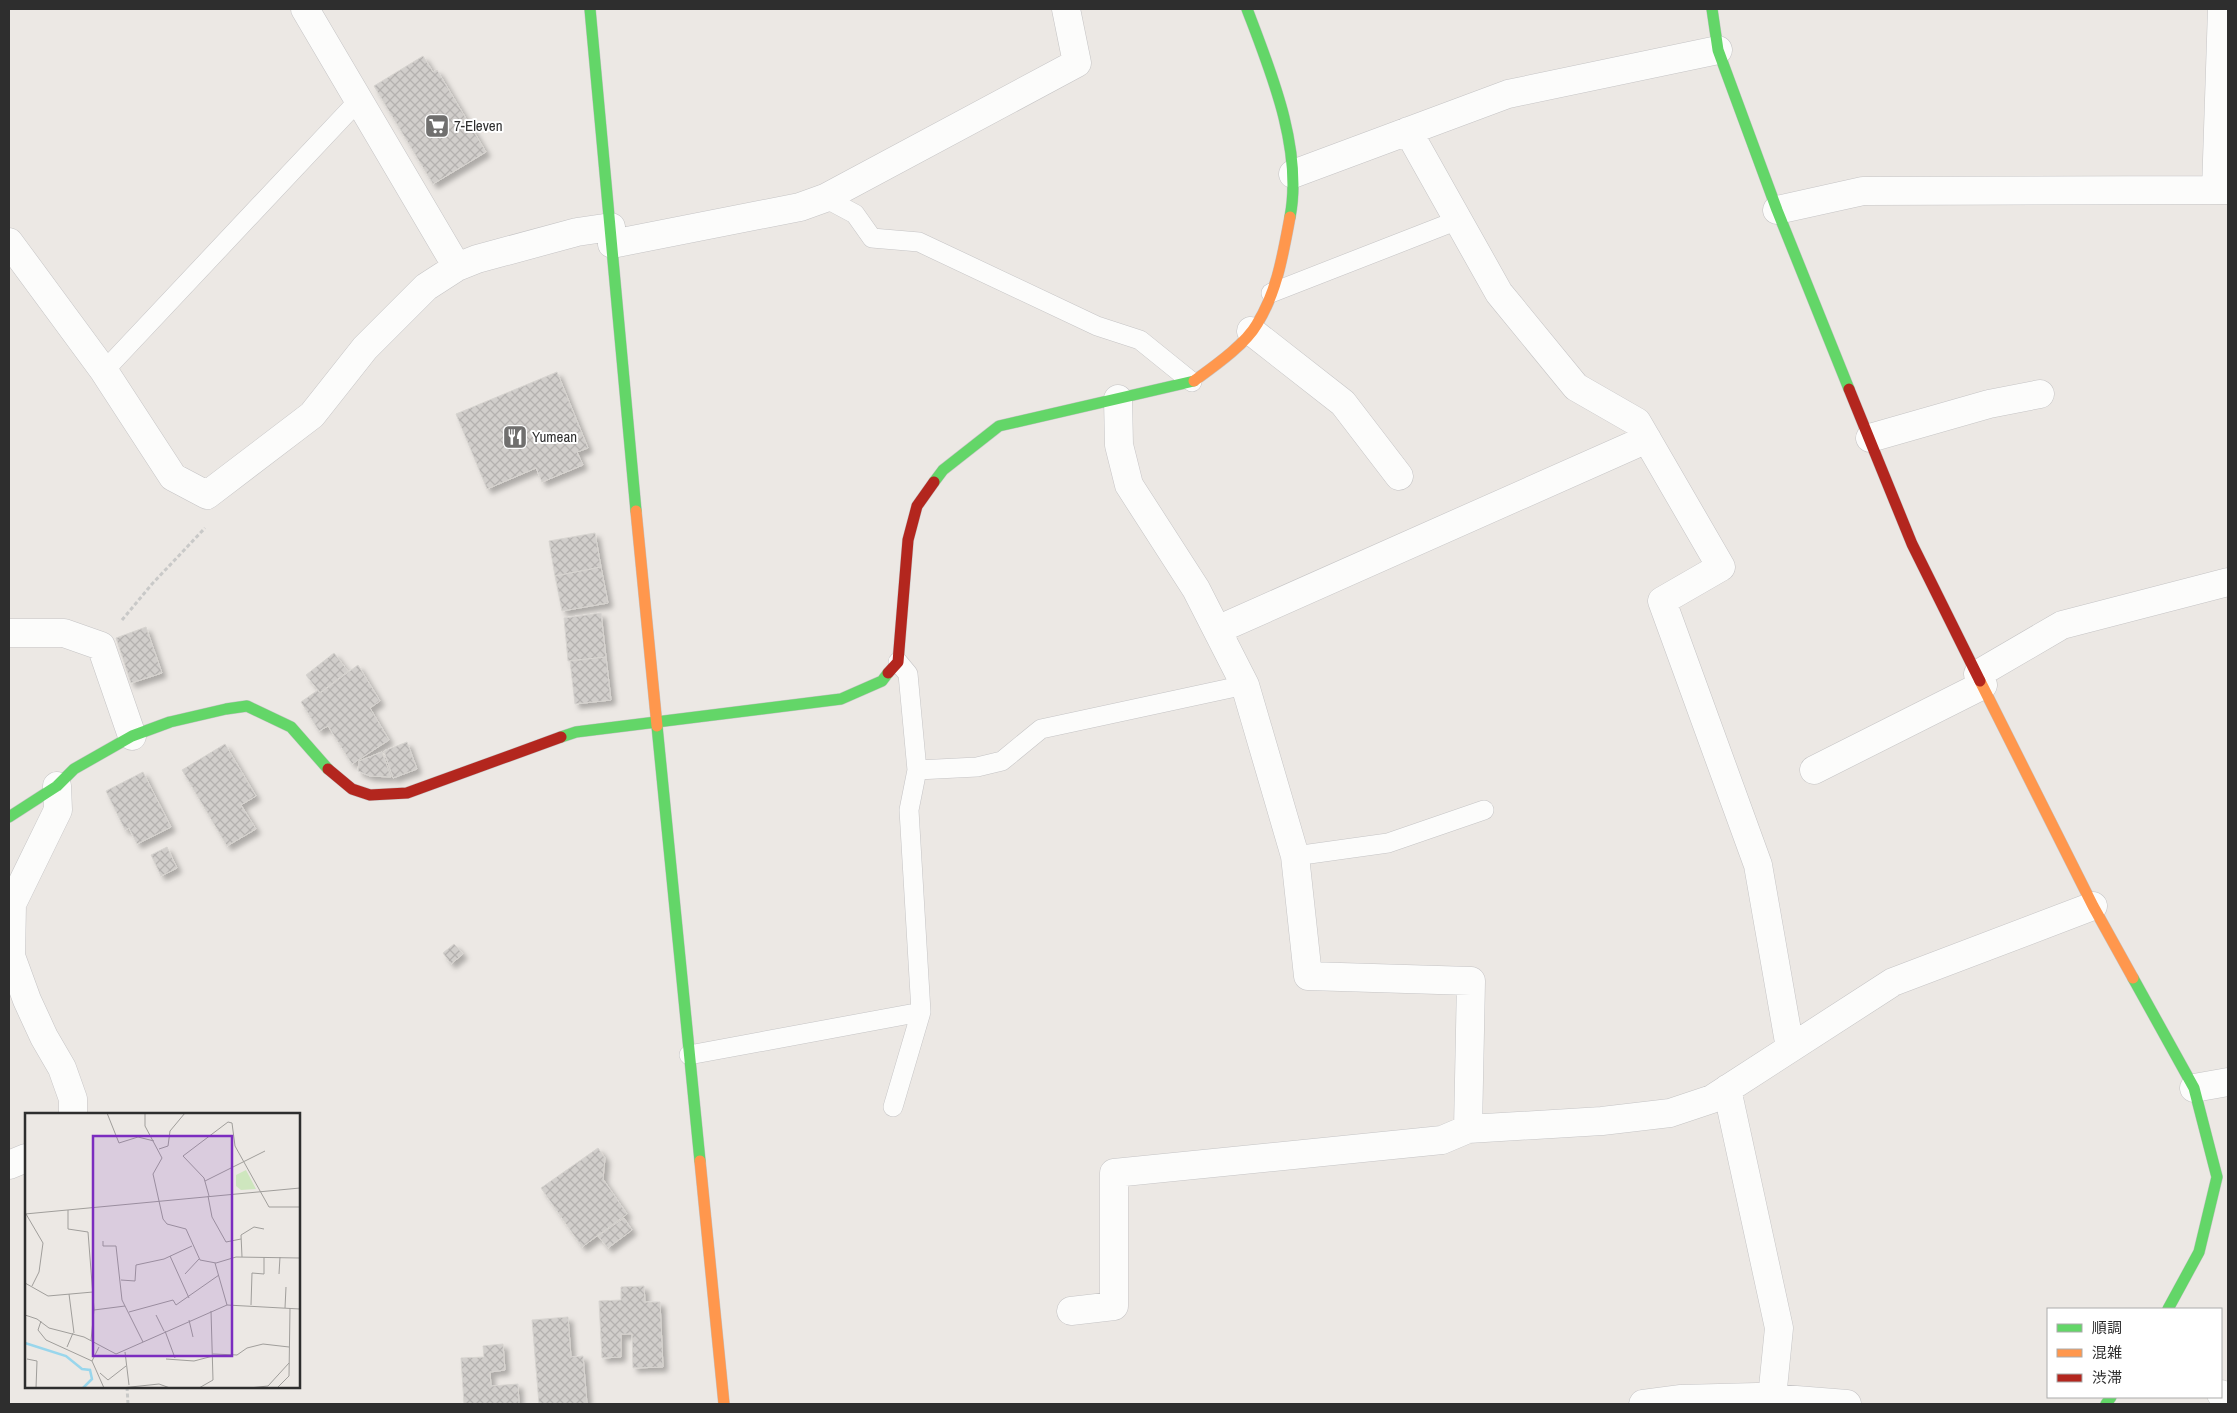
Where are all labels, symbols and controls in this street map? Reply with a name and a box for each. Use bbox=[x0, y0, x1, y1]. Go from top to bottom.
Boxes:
supermarket icon: 7-Eleven bbox=[424, 113, 450, 139]
place label: 7-Eleven bbox=[454, 115, 503, 136]
restaurant icon: Yumean bbox=[502, 424, 528, 450]
place label: Yumean bbox=[532, 426, 577, 447]
inset map bbox=[25, 1113, 300, 1388]
legend bbox=[2047, 1308, 2222, 1398]
text: 順調 bbox=[2092, 1317, 2122, 1338]
text: 混雑 bbox=[2092, 1342, 2122, 1363]
text: 渋滞 bbox=[2092, 1367, 2122, 1388]

